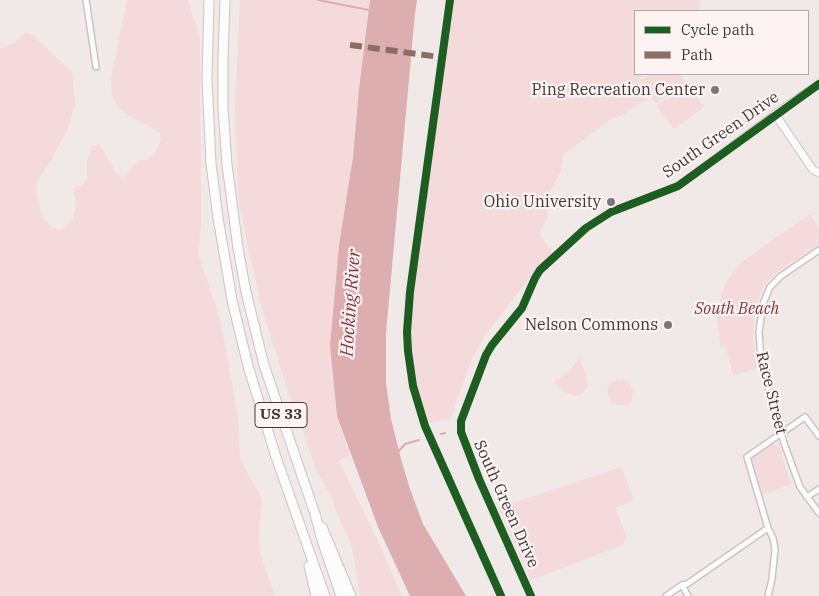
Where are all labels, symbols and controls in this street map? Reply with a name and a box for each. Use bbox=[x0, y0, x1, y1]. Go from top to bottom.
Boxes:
legend bbox=[634, 10, 809, 75]
text: Cycle path bbox=[681, 20, 754, 39]
text: Path bbox=[681, 45, 713, 64]
place label: Ping Recreation Center bbox=[532, 80, 705, 100]
marker: Ping Recreation Center bbox=[709, 84, 721, 96]
street label: South Green Drive bbox=[659, 88, 783, 182]
place label: Ohio University bbox=[484, 192, 601, 212]
marker: Ohio University bbox=[605, 196, 617, 208]
water label: Hocking River bbox=[336, 249, 366, 357]
park label: South Beach bbox=[695, 299, 779, 319]
place label: Nelson Commons bbox=[525, 315, 658, 335]
marker: Nelson Commons bbox=[662, 319, 674, 331]
street label: Race Street bbox=[751, 350, 791, 436]
road number: US 33 bbox=[255, 402, 307, 428]
street label: South Green Drive bbox=[469, 437, 543, 571]

